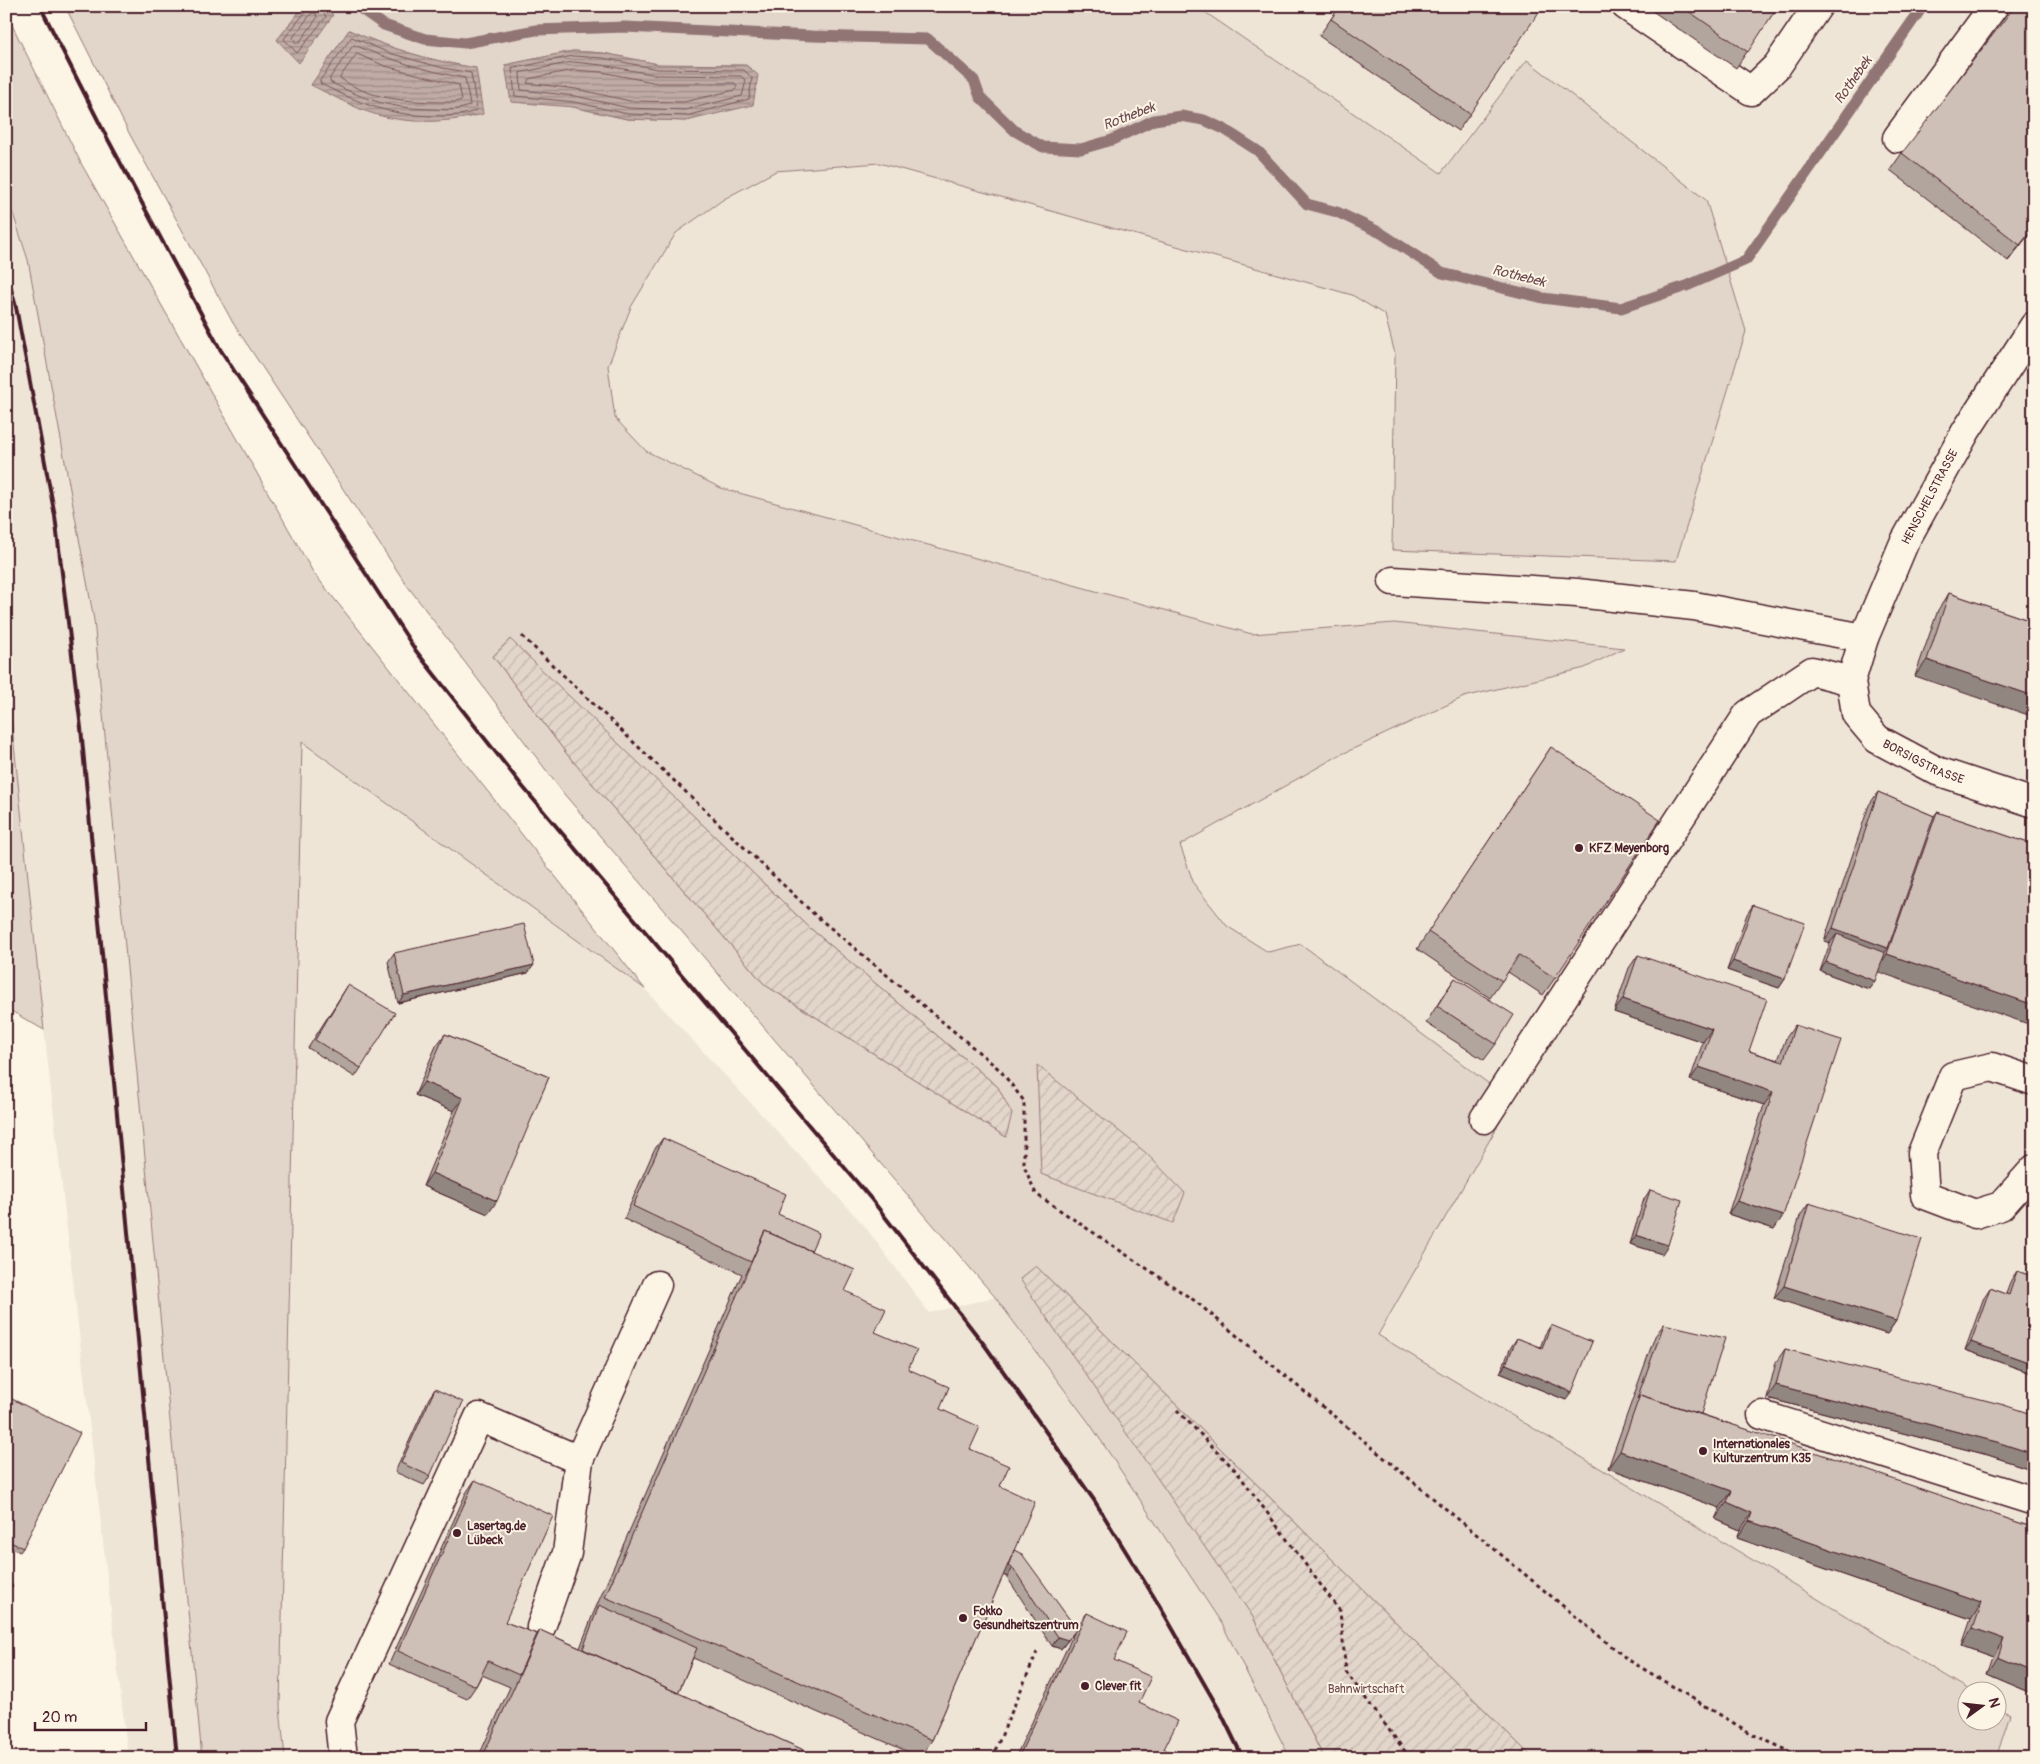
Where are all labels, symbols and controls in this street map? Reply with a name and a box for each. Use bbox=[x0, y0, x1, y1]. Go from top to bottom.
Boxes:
water label: Rothebek bbox=[1830, 52, 1876, 107]
water label: Rothebek bbox=[1101, 98, 1158, 134]
water label: Rothebek bbox=[1491, 261, 1549, 291]
street label: HENSCHELSTRASSE bbox=[1899, 447, 1961, 547]
street label: BORSIGSTRASSE bbox=[1880, 736, 1966, 787]
place label: KFZ Meyenborg bbox=[1589, 841, 1669, 856]
marker: KFZ Meyenborg bbox=[1573, 842, 1585, 854]
place label: Internationales Kulturzentrum K35 bbox=[1713, 1437, 1812, 1466]
marker: Internationales Kulturzentrum K35 bbox=[1697, 1445, 1709, 1457]
place label: Lasertag.de Lübeck bbox=[467, 1519, 527, 1548]
marker: Lasertag.de Lübeck bbox=[451, 1527, 463, 1539]
place label: Fokko Gesundheitszentrum bbox=[973, 1604, 1079, 1633]
marker: Fokko Gesundheitszentrum bbox=[957, 1612, 969, 1624]
place label: Clever fit bbox=[1095, 1679, 1142, 1694]
marker: Clever fit bbox=[1079, 1680, 1091, 1692]
park label: Bahnwirtschaft bbox=[1328, 1682, 1404, 1697]
north arrow bbox=[1958, 1682, 2008, 1732]
text: N bbox=[1985, 1696, 2004, 1710]
scale bar bbox=[35, 1699, 146, 1731]
text: 20 m bbox=[42, 1708, 77, 1727]

